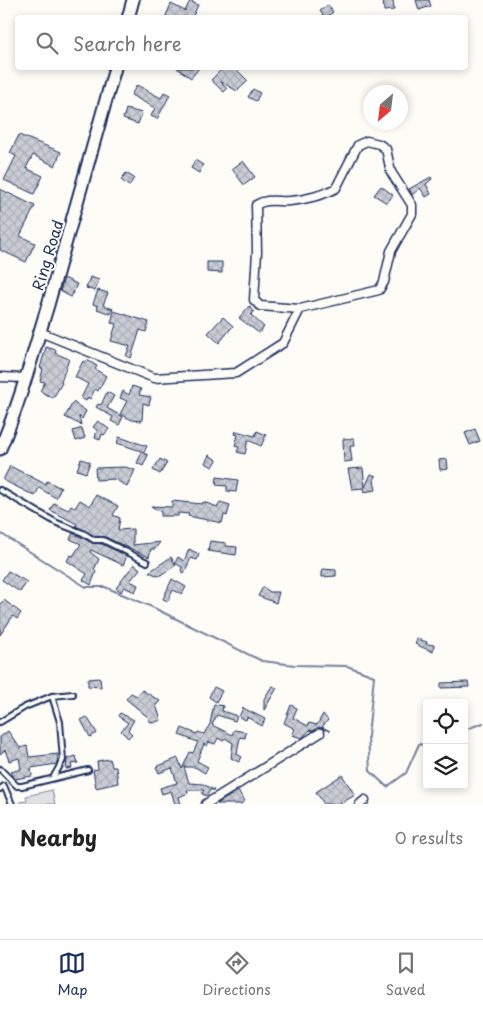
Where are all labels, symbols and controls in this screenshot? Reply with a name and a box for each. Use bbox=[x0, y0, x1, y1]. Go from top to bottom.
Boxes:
search box bbox=[15, 15, 468, 70]
icon: search bbox=[33, 29, 61, 57]
text: Search here bbox=[73, 29, 182, 57]
north arrow bbox=[363, 85, 408, 130]
street label: Ring Road bbox=[25, 217, 69, 293]
map controls bbox=[423, 699, 468, 789]
button: locate bbox=[423, 699, 468, 744]
button: layers bbox=[423, 744, 468, 789]
text: Nearby bbox=[20, 821, 97, 853]
text: 0 results bbox=[395, 825, 463, 849]
tab: Map bbox=[58, 949, 87, 1000]
tab: Directions bbox=[203, 949, 271, 1000]
tab: Saved bbox=[386, 949, 425, 1000]

